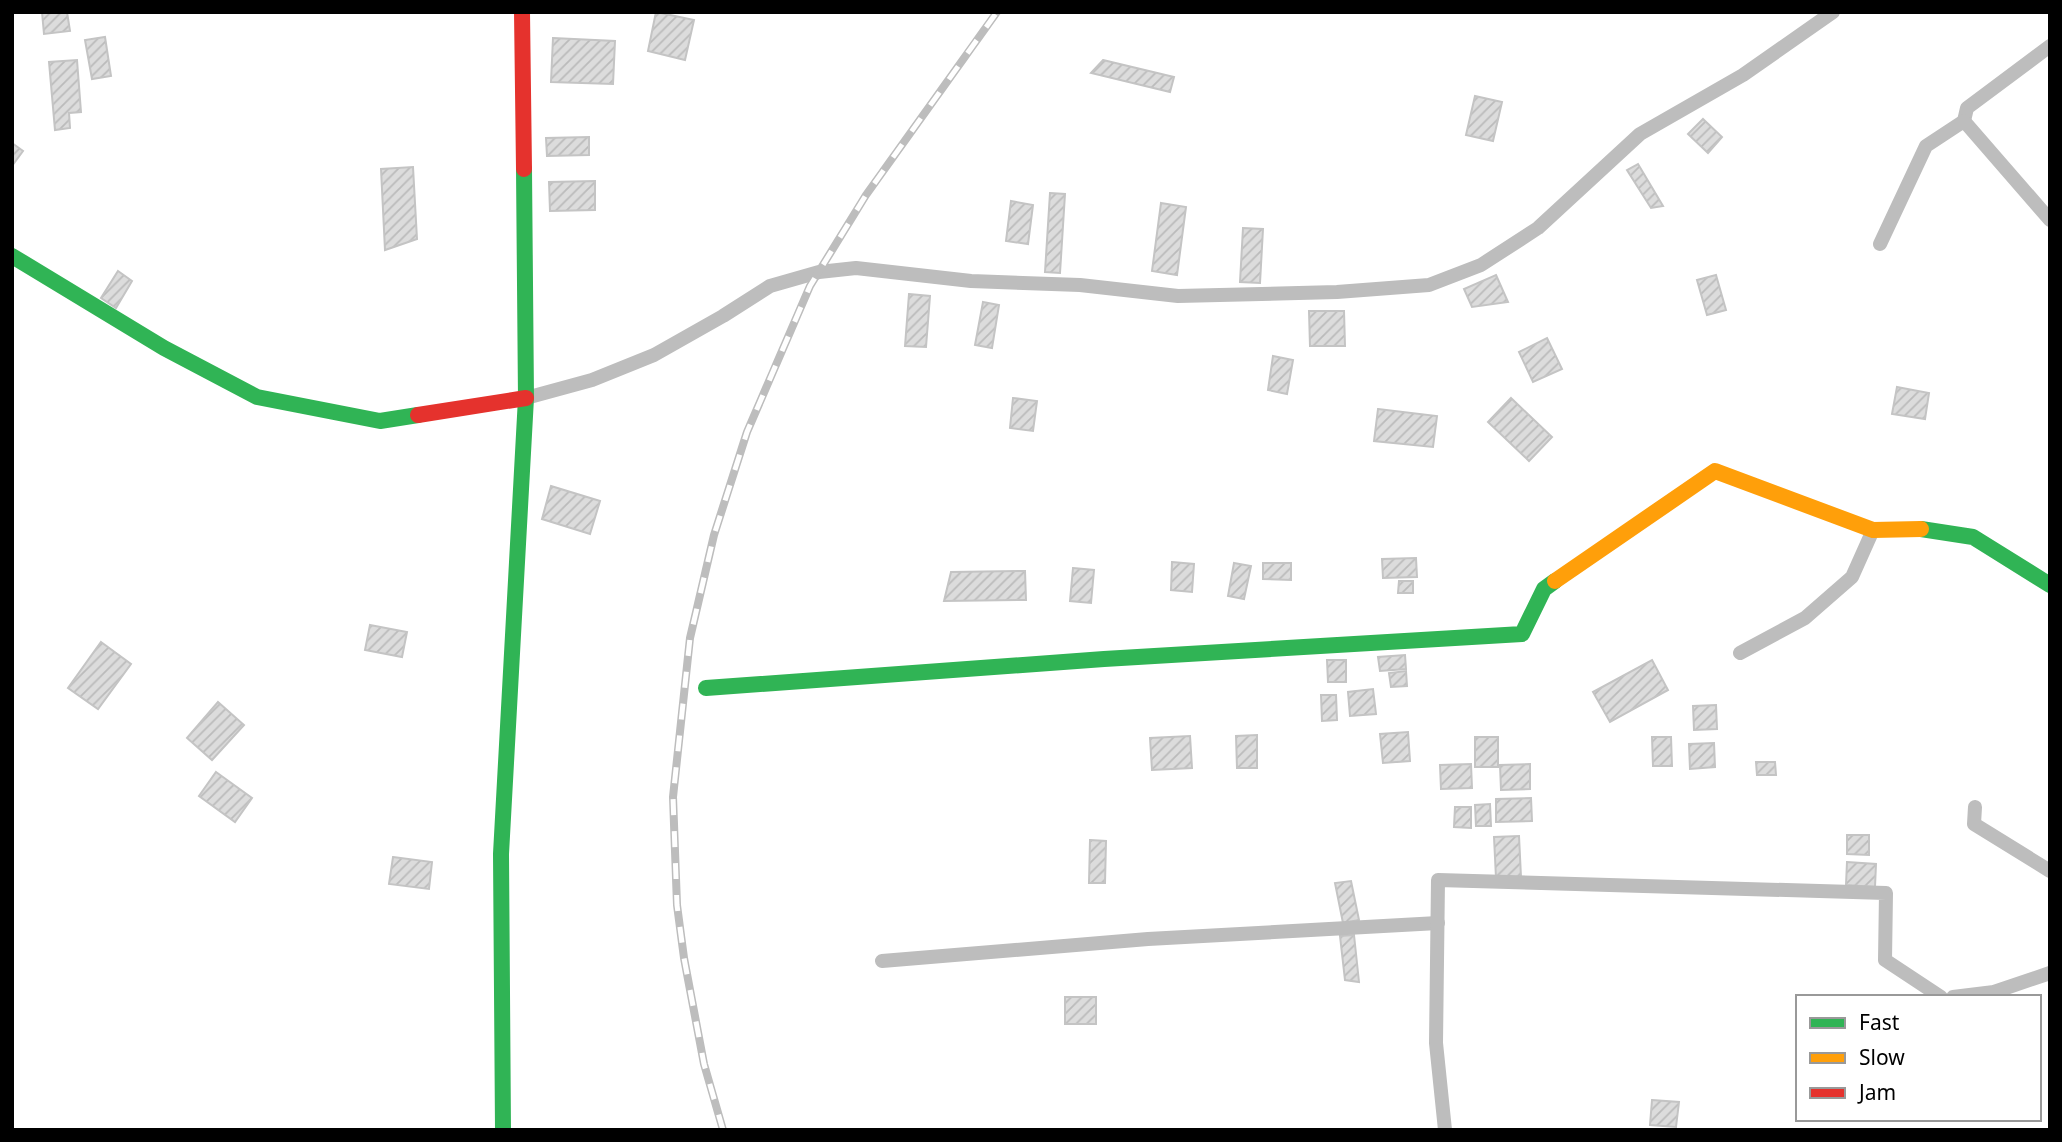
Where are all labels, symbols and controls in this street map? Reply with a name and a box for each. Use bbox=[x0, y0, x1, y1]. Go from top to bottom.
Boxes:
legend bbox=[1796, 995, 2041, 1121]
text: Fast bbox=[1859, 1008, 1900, 1036]
text: Slow bbox=[1859, 1043, 1905, 1071]
text: Jam bbox=[1857, 1078, 1896, 1106]

